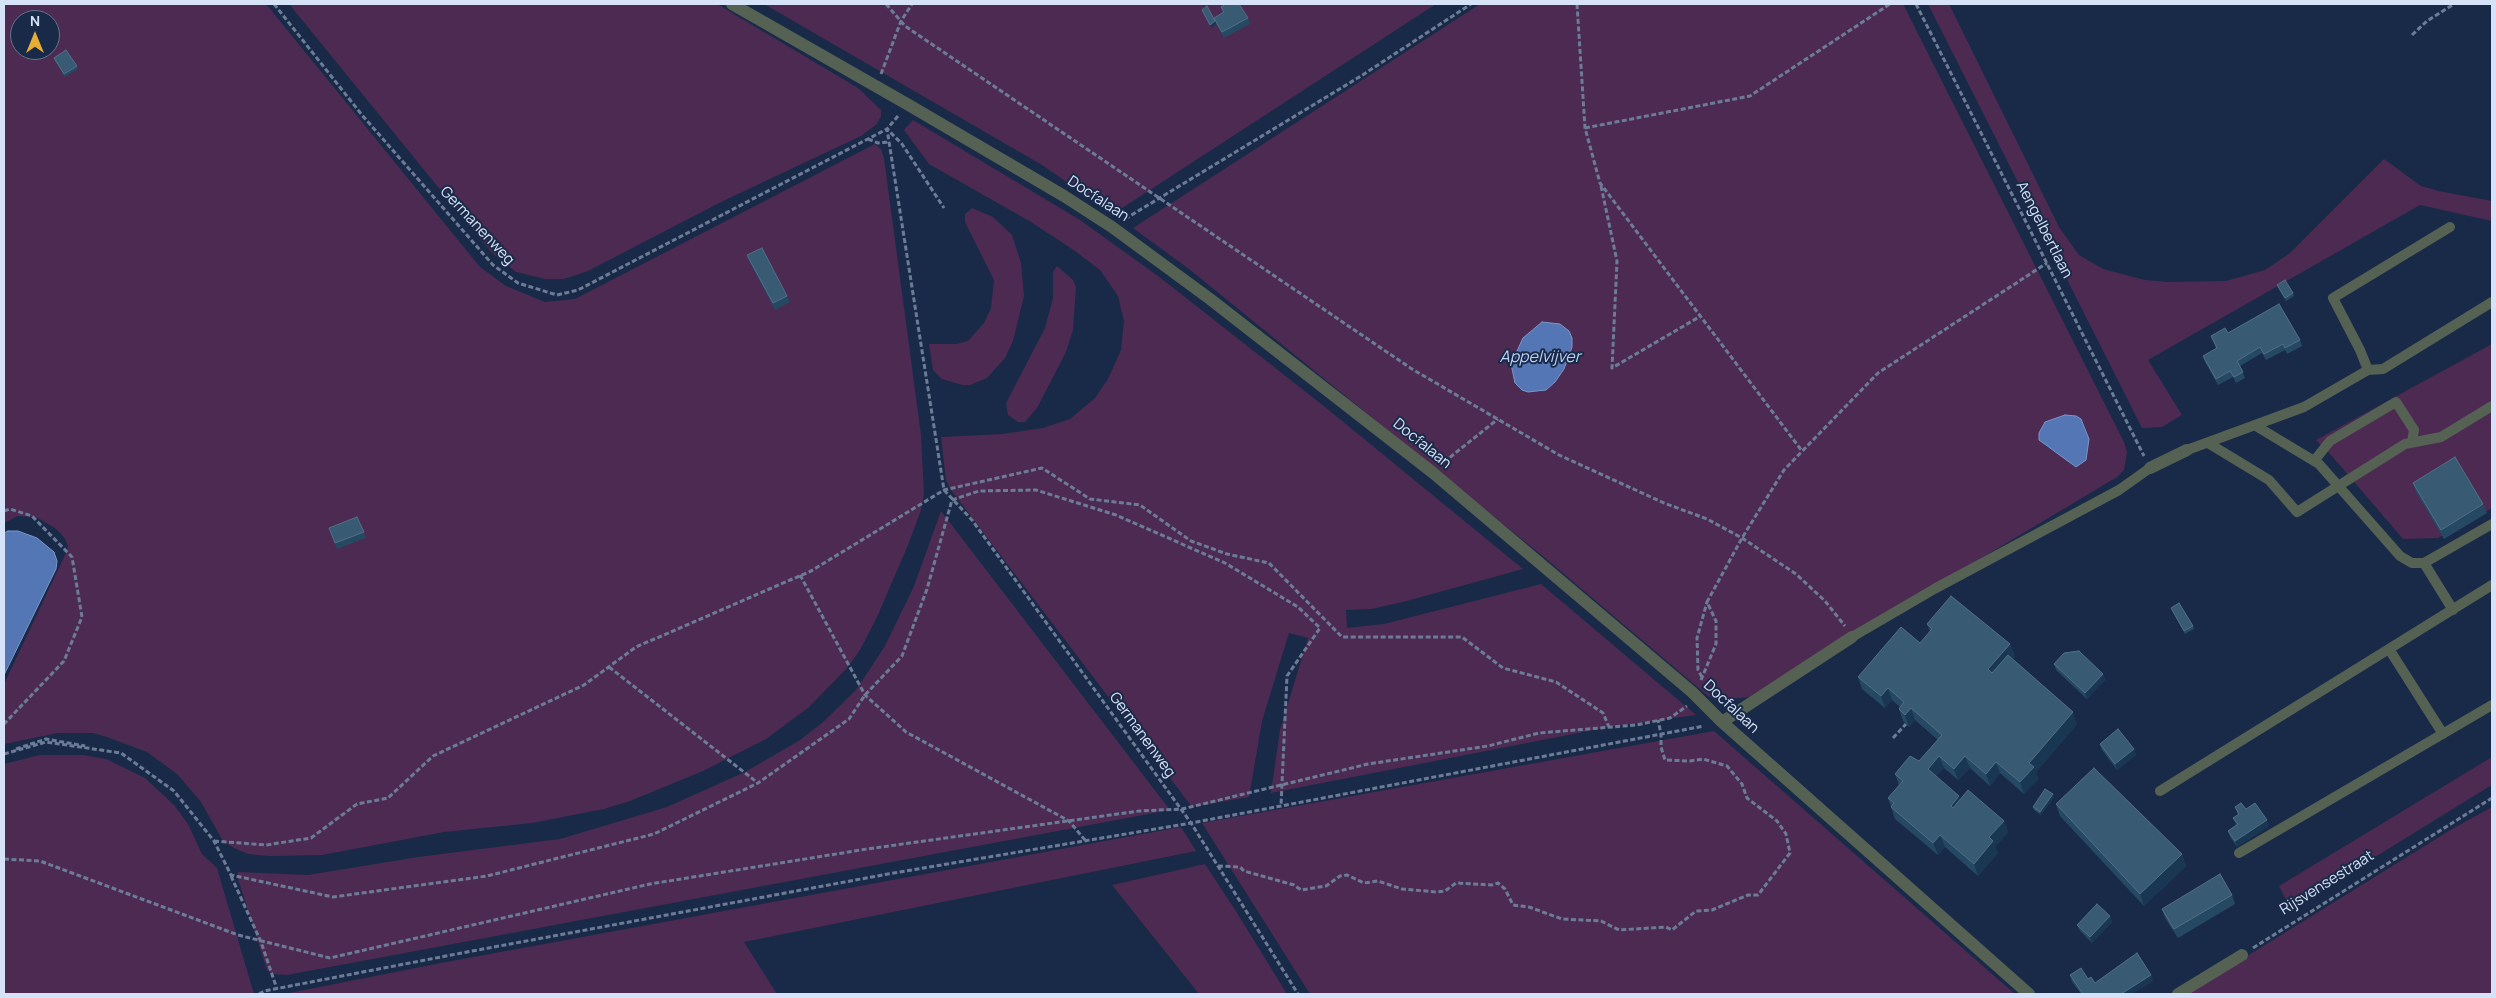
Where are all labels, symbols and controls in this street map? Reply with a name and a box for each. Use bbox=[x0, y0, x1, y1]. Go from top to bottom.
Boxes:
north arrow bbox=[10, 10, 60, 60]
text: N bbox=[30, 11, 40, 30]
street label: Docfalaan bbox=[1064, 172, 1132, 226]
street label: Aengelbertlaan bbox=[2012, 179, 2076, 281]
street label: Germanenweg bbox=[436, 183, 518, 269]
water label: Appelvijver bbox=[1500, 348, 1580, 368]
street label: Docfalaan bbox=[1389, 415, 1455, 473]
street label: Docfalaan bbox=[1699, 677, 1763, 737]
street label: Germanenweg bbox=[1105, 689, 1179, 781]
street label: Rijsvensestraat bbox=[2277, 847, 2377, 919]

